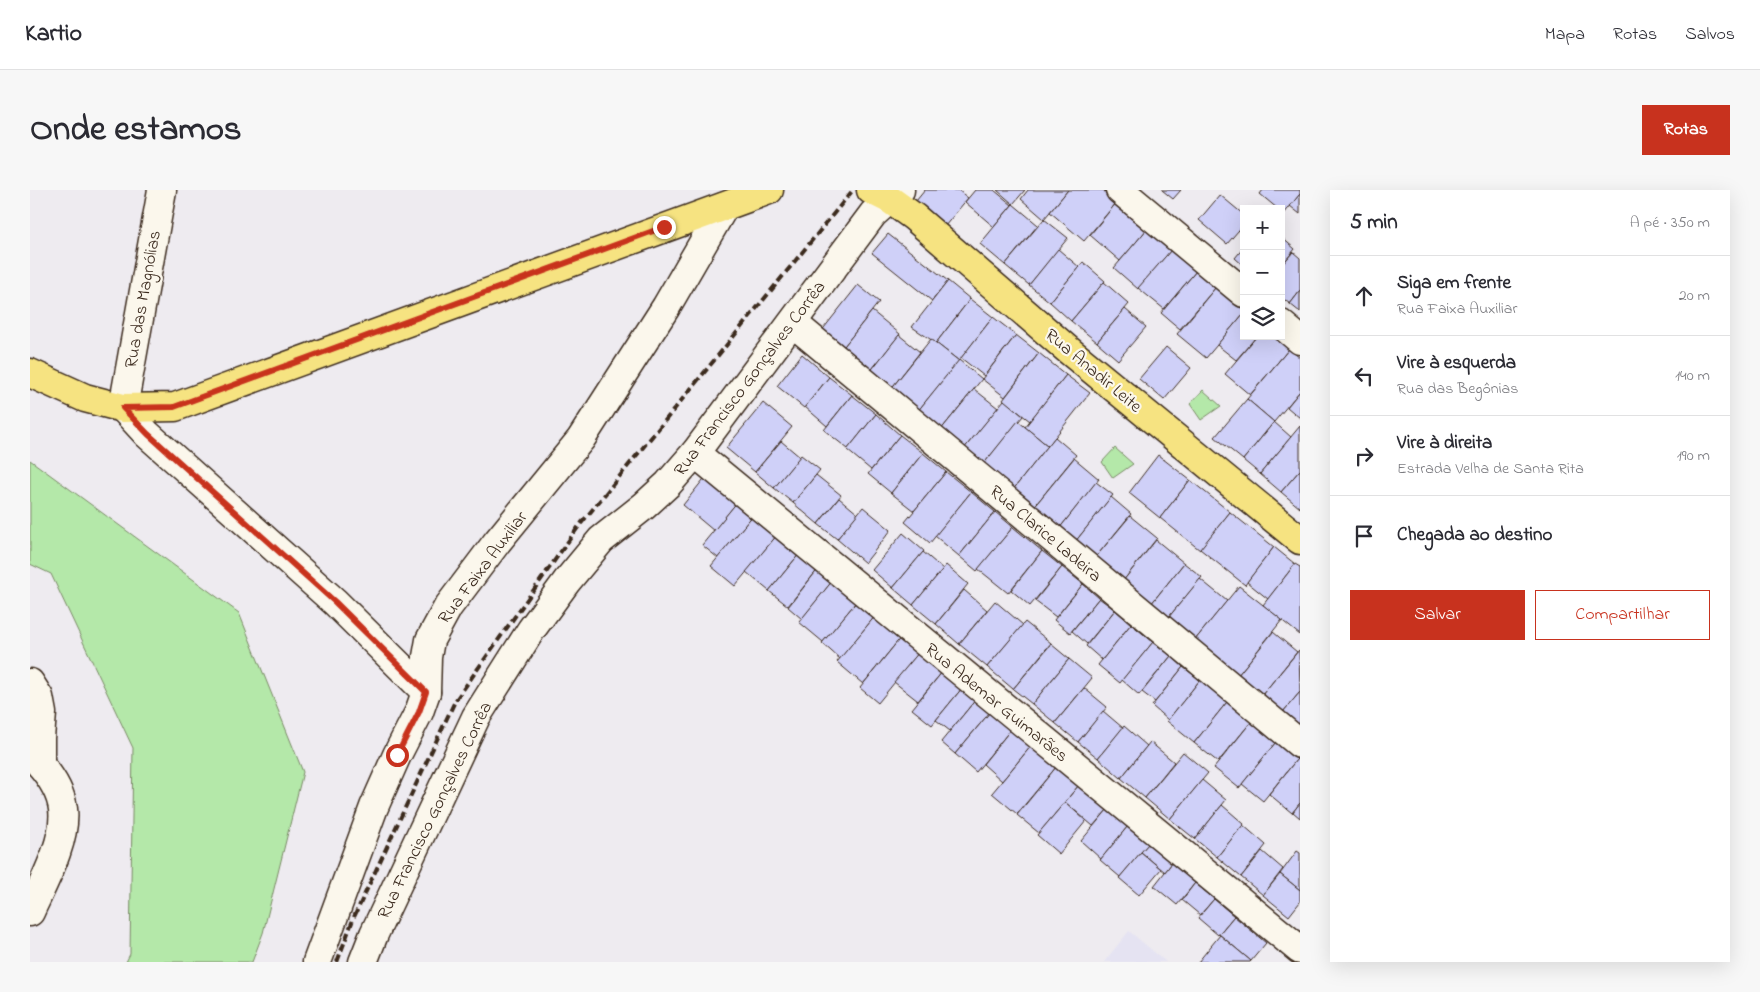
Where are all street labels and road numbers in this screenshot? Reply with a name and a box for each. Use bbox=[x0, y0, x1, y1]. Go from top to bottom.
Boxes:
street label: Rua das Magnólias bbox=[119, 228, 170, 370]
street label: Rua Francisco Gonçalves Corrêa bbox=[668, 276, 833, 482]
street label: Rua Anadir Leite bbox=[1039, 323, 1148, 421]
street label: Rua Clarice Ladeira bbox=[983, 480, 1107, 589]
street label: Rua Faixa Auxiliar bbox=[432, 506, 535, 630]
street label: Rua Ademar Guimarães bbox=[918, 637, 1073, 770]
street label: Rua Francisco Gonçalves Corrêa bbox=[372, 698, 500, 924]

